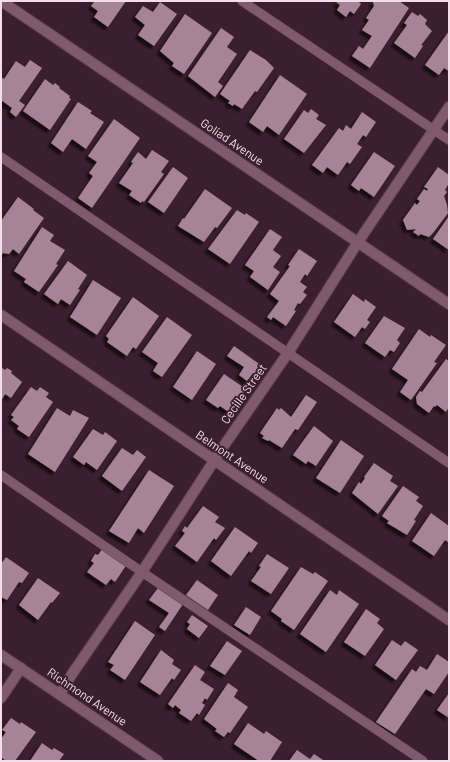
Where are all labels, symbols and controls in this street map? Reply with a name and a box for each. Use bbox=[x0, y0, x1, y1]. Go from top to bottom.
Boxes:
street label: Goliad Avenue bbox=[198, 115, 267, 167]
street label: Cecille Street bbox=[217, 361, 269, 426]
street label: Belmont Avenue bbox=[194, 427, 271, 486]
street label: Richmond Avenue bbox=[45, 664, 130, 728]

